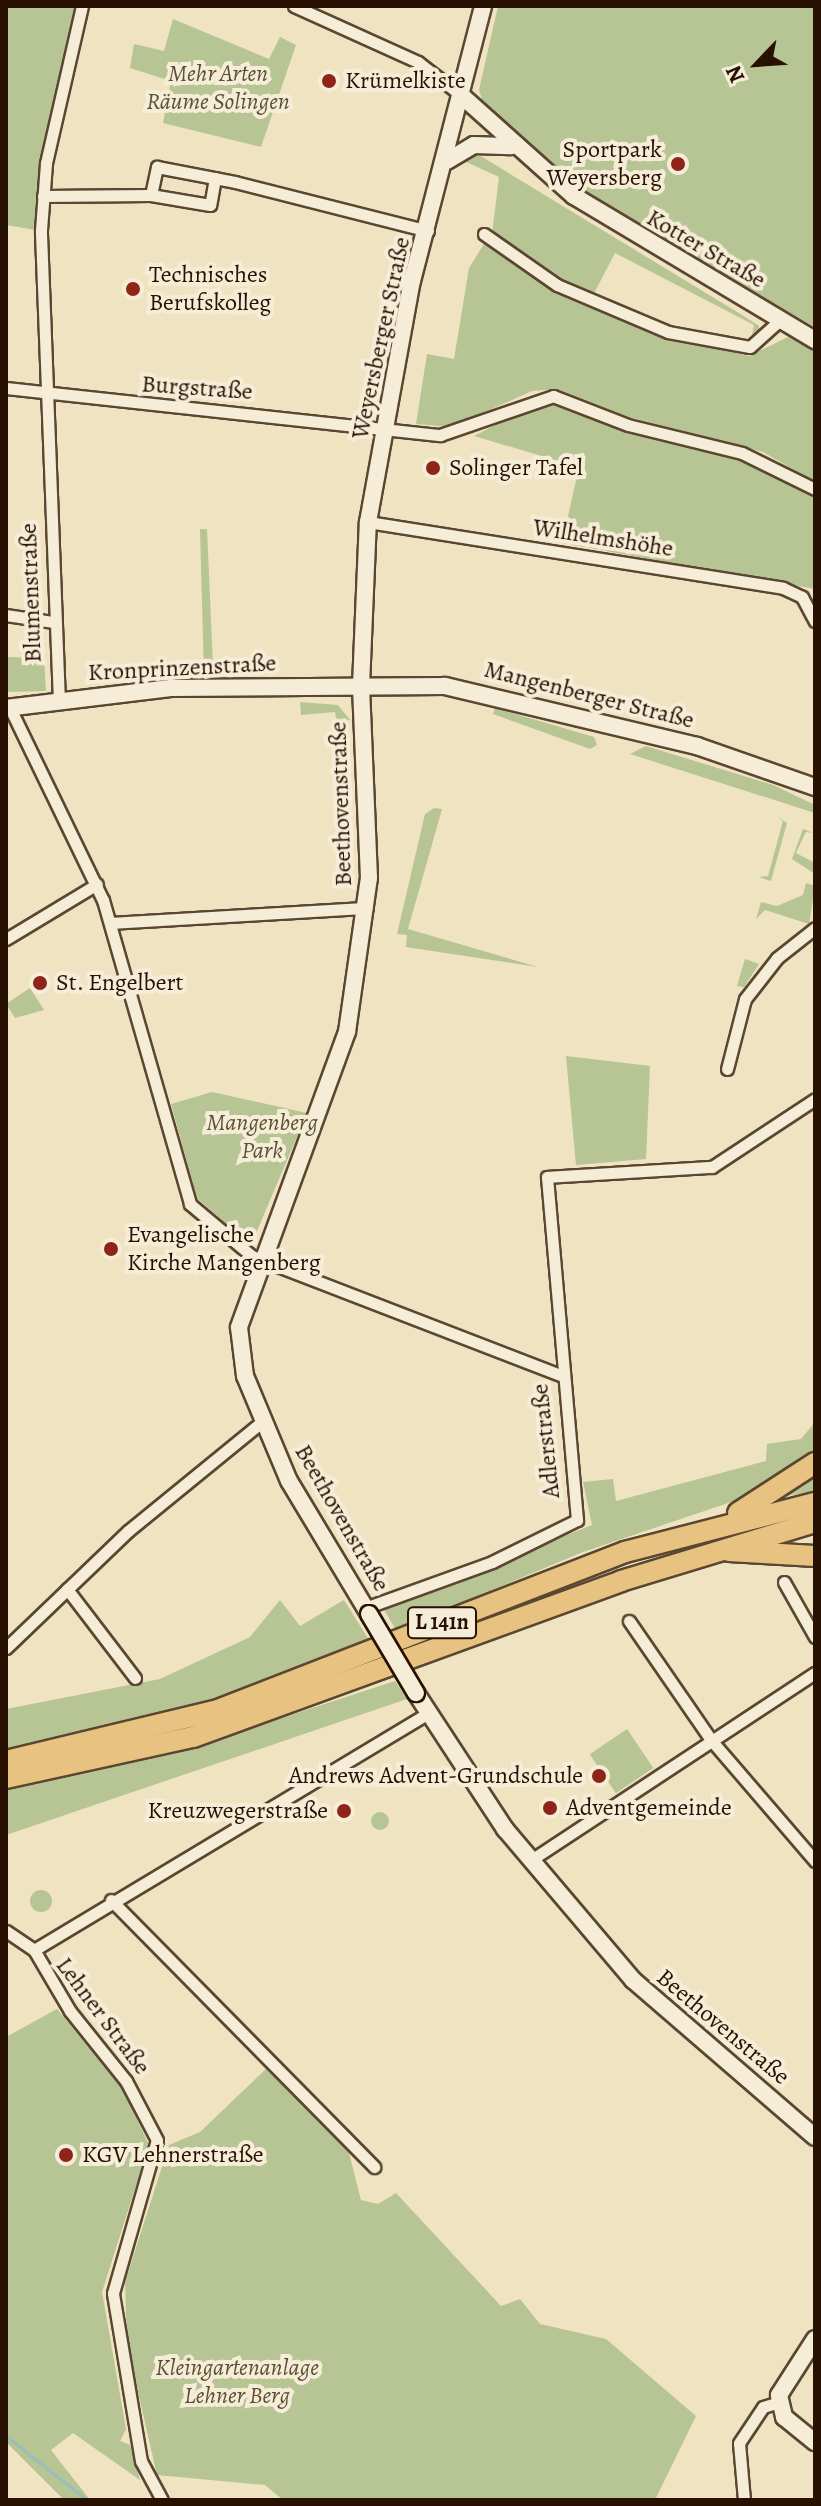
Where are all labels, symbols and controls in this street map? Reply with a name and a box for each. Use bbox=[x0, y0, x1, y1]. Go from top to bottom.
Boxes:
north arrow bbox=[717, 24, 797, 104]
park label: Mehr Arten Räume Solingen bbox=[146, 60, 290, 116]
text: N bbox=[718, 61, 752, 88]
place label: Krümelkiste bbox=[345, 67, 466, 95]
marker: Krümelkiste bbox=[320, 72, 338, 90]
place label: Sportpark Weyersberg bbox=[547, 136, 662, 192]
marker: Sportpark Weyersberg bbox=[669, 155, 687, 173]
street label: Kotter Straße bbox=[641, 203, 771, 295]
street label: Weyersberger Straße bbox=[346, 234, 416, 442]
place label: Technisches Berufskolleg bbox=[149, 261, 271, 317]
marker: Technisches Berufskolleg bbox=[124, 280, 142, 298]
street label: Burgstraße bbox=[141, 370, 253, 406]
place label: Solinger Tafel bbox=[449, 454, 583, 482]
marker: Solinger Tafel bbox=[424, 459, 442, 477]
street label: Wilhelmshöhe bbox=[531, 513, 675, 563]
street label: Blumenstraße bbox=[14, 523, 48, 663]
street label: Kronprinzenstraße bbox=[87, 649, 277, 687]
street label: Mangenberger Straße bbox=[481, 655, 697, 735]
street label: Beethovenstraße bbox=[324, 721, 358, 887]
place label: St. Engelbert bbox=[56, 969, 184, 997]
marker: St. Engelbert bbox=[31, 974, 49, 992]
park label: Mangenberg Park bbox=[206, 1109, 318, 1165]
place label: Evangelische Kirche Mangenberg bbox=[127, 1221, 321, 1277]
marker: Evangelische Kirche Mangenberg bbox=[102, 1240, 120, 1258]
street label: Adlerstraße bbox=[526, 1382, 566, 1500]
street label: Beethovenstraße bbox=[288, 1439, 396, 1597]
road number: L 141n bbox=[406, 1605, 478, 1641]
place label: Andrews Advent-Grundschule bbox=[289, 1762, 583, 1790]
marker: Andrews Advent-Grundschule bbox=[590, 1767, 608, 1785]
place label: Adventgemeinde bbox=[566, 1794, 732, 1822]
place label: Kreuzwegerstraße bbox=[148, 1797, 328, 1825]
marker: Adventgemeinde bbox=[541, 1799, 559, 1817]
marker: Kreuzwegerstraße bbox=[335, 1802, 353, 1820]
street label: Lehner Straße bbox=[50, 1952, 156, 2080]
street label: Beethovenstraße bbox=[651, 1963, 795, 2091]
place label: KGV Lehnerstraße bbox=[82, 2141, 264, 2169]
marker: KGV Lehnerstraße bbox=[57, 2146, 75, 2164]
park label: Kleingartenanlage Lehner Berg bbox=[155, 2354, 319, 2410]

